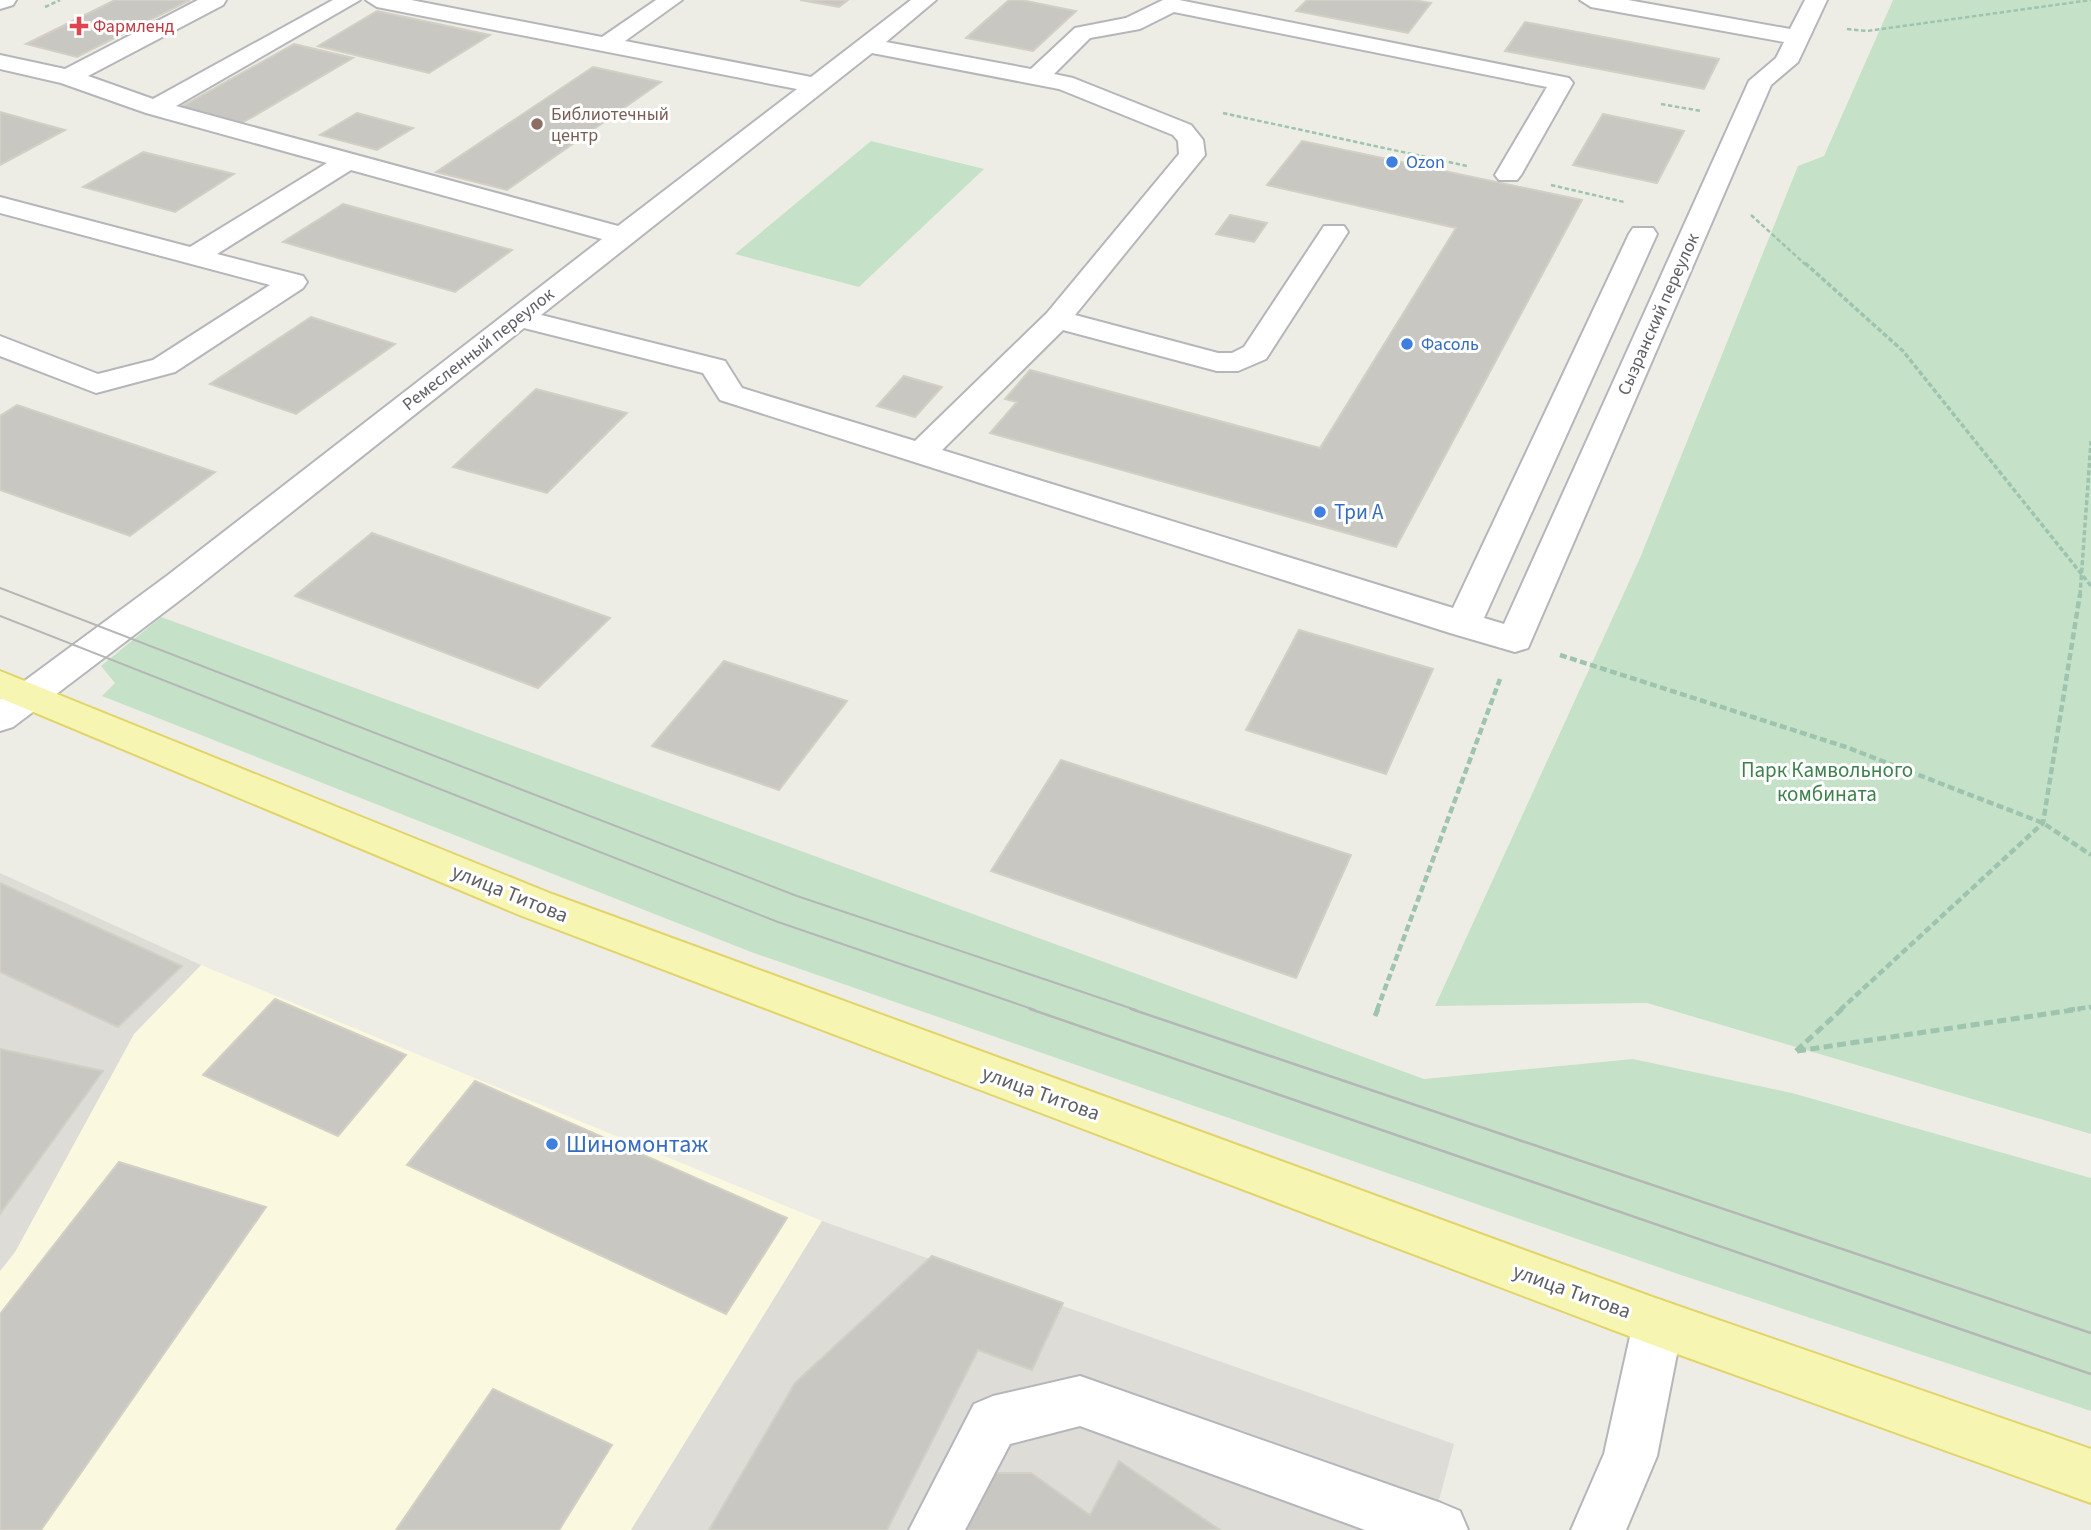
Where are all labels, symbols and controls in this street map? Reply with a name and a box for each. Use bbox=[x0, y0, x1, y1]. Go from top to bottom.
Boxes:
place label: Фармленд bbox=[93, 14, 175, 39]
marker: Фармленд bbox=[71, 18, 87, 34]
place label: Библиотечный центр bbox=[551, 102, 669, 148]
marker: Библиотечный центр bbox=[529, 116, 545, 132]
place label: Ozon bbox=[1406, 150, 1445, 175]
marker: Ozon bbox=[1384, 154, 1400, 170]
street label: Сызранский переулок bbox=[1611, 229, 1706, 399]
street label: Ремесленный переулок bbox=[397, 282, 560, 417]
place label: Фасоль bbox=[1421, 332, 1479, 357]
marker: Фасоль bbox=[1399, 336, 1415, 352]
place label: Три А bbox=[1334, 497, 1384, 527]
marker: Три А bbox=[1312, 504, 1328, 520]
park label: Парк Камвольного комбината bbox=[1741, 755, 1913, 809]
street label: улица Титова bbox=[447, 856, 573, 930]
street label: улица Титова bbox=[978, 1058, 1104, 1128]
place label: Шиномонтаж bbox=[566, 1127, 708, 1162]
marker: Шиномонтаж bbox=[544, 1136, 560, 1152]
street label: улица Титова bbox=[1509, 1256, 1635, 1326]

